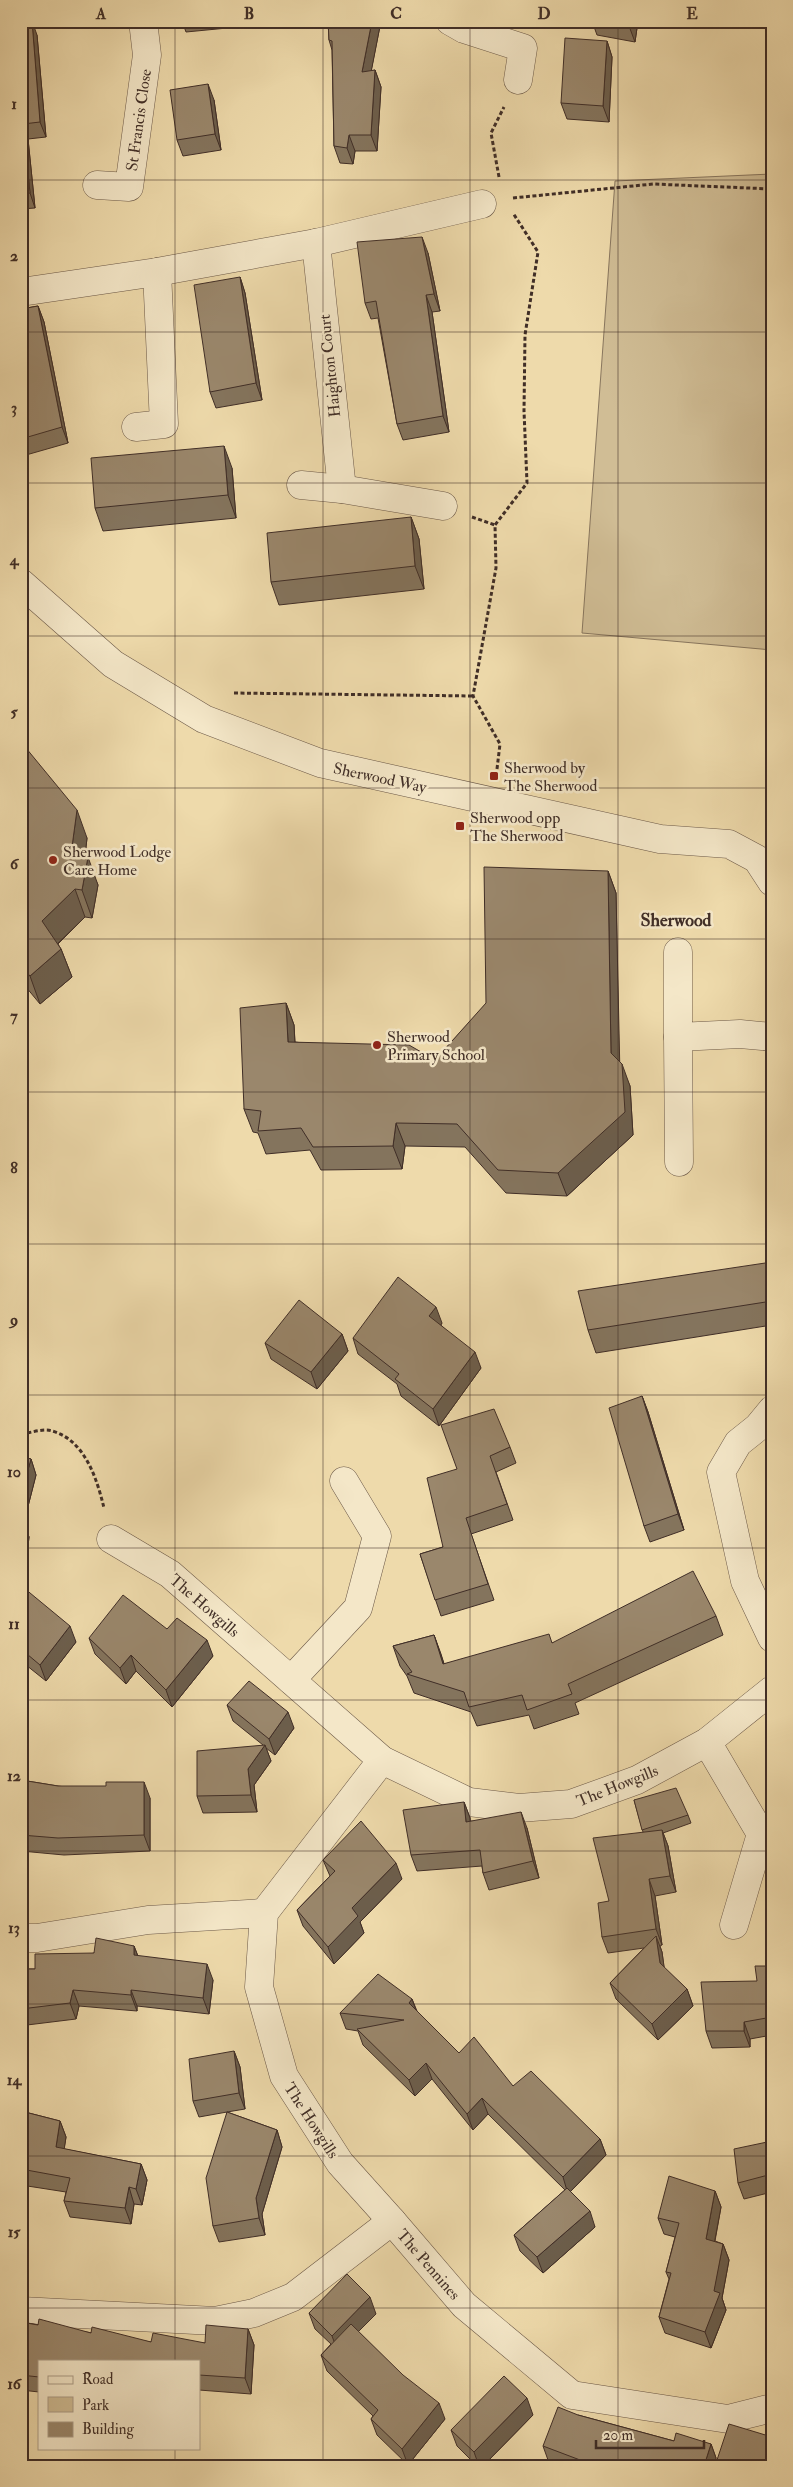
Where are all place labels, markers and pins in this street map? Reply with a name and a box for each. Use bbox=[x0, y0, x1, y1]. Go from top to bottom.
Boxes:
place label: Sherwood by The Sherwood bbox=[504, 758, 597, 796]
marker: Sherwood by The Sherwood bbox=[488, 770, 500, 782]
place label: Sherwood opp The Sherwood bbox=[470, 808, 563, 846]
marker: Sherwood opp The Sherwood bbox=[454, 820, 466, 832]
place label: Sherwood Lodge Care Home bbox=[63, 842, 171, 880]
marker: Sherwood Lodge Care Home bbox=[47, 854, 59, 866]
place label: Sherwood Primary School bbox=[387, 1027, 485, 1065]
marker: Sherwood Primary School bbox=[371, 1039, 383, 1051]

